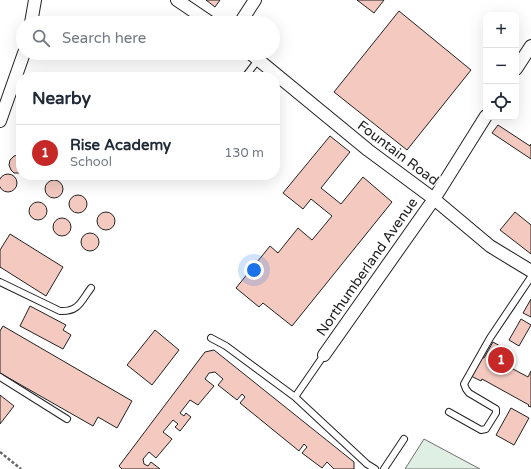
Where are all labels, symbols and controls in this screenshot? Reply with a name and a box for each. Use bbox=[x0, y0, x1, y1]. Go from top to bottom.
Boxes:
map controls bbox=[483, 12, 519, 120]
button: + bbox=[483, 12, 519, 48]
search box bbox=[16, 16, 280, 60]
icon: search bbox=[30, 27, 52, 49]
text: Search here bbox=[62, 29, 146, 47]
button: − bbox=[483, 48, 519, 84]
button: locate bbox=[483, 84, 519, 120]
text: Nearby bbox=[32, 88, 91, 109]
street label: Fountain Road bbox=[354, 117, 442, 189]
text: Rise Academy bbox=[70, 136, 171, 154]
text: 1 bbox=[41, 145, 49, 161]
text: 130 m bbox=[224, 145, 264, 161]
text: School bbox=[70, 154, 112, 170]
street label: Northumberland Avenue bbox=[313, 195, 421, 339]
your location bbox=[244, 260, 264, 280]
pin: 1 bbox=[488, 345, 514, 375]

